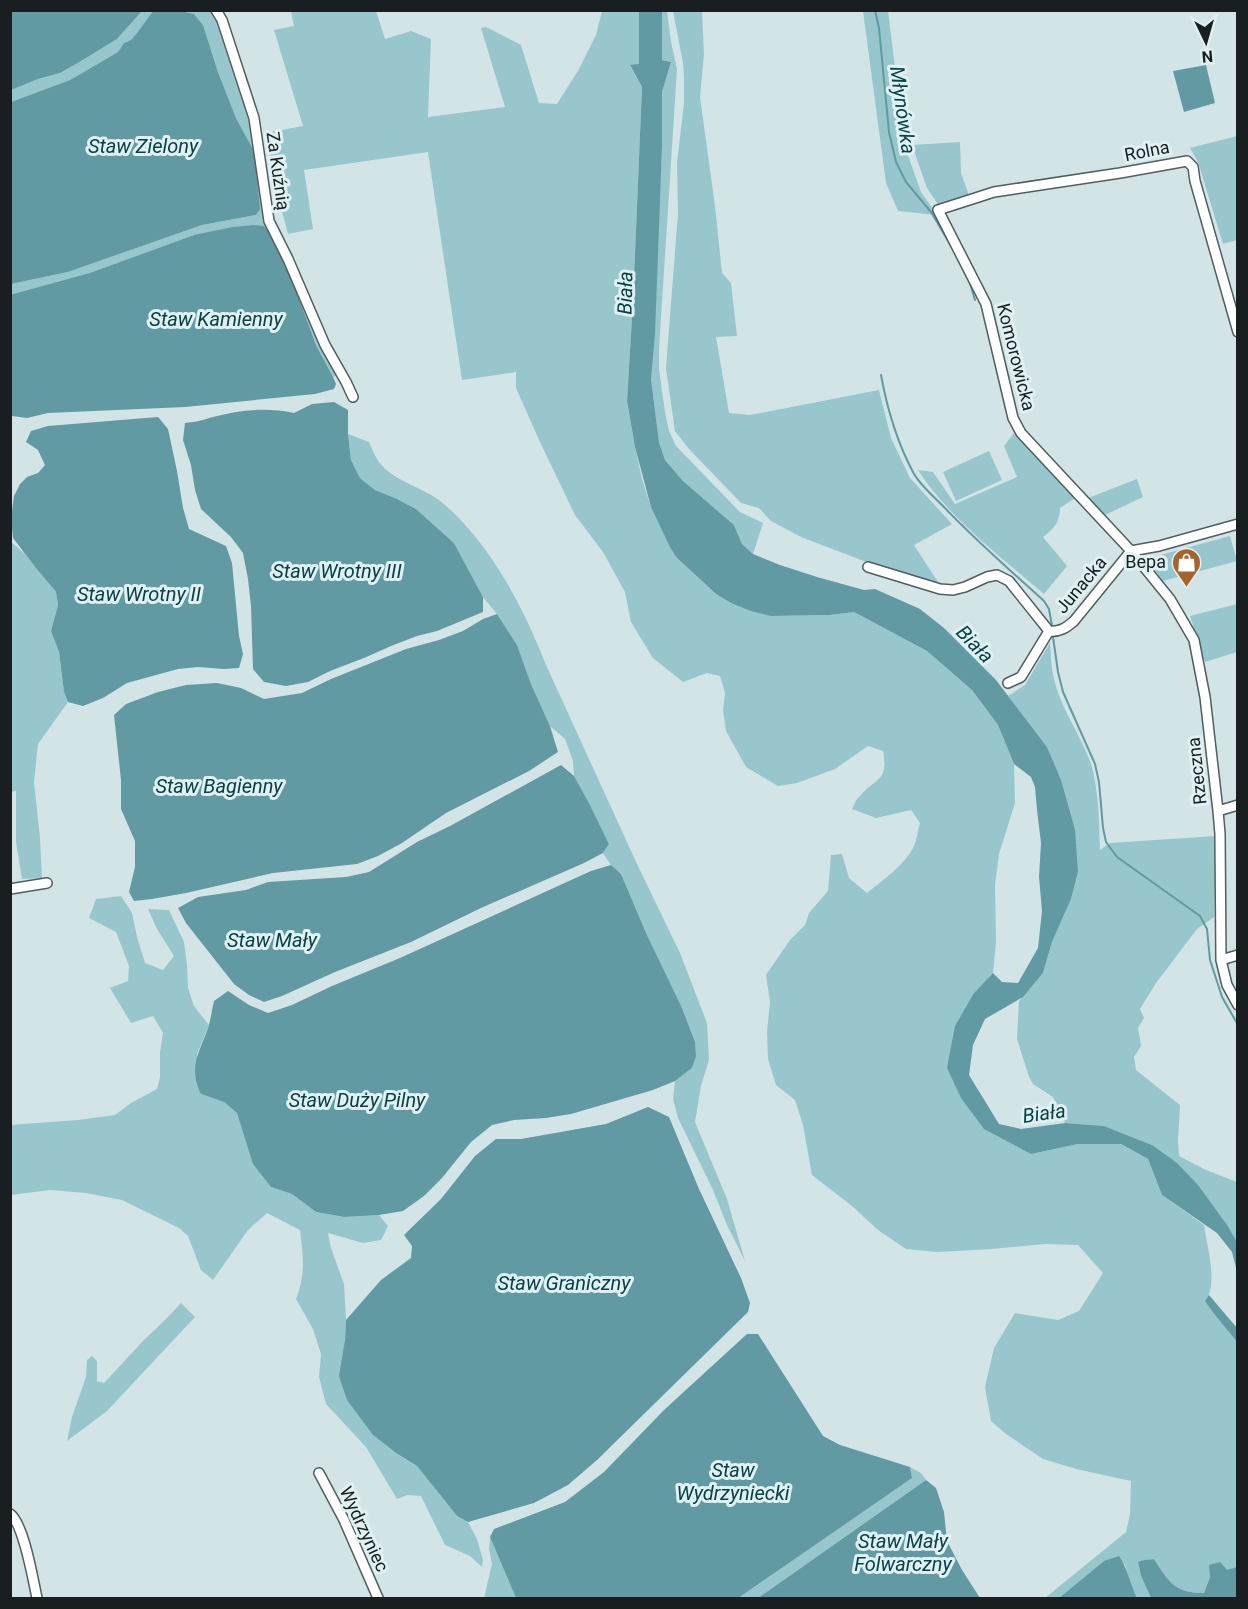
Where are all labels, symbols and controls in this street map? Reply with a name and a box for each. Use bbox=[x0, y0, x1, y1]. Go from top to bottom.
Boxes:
north arrow bbox=[1176, 12, 1236, 72]
text: N bbox=[1201, 46, 1214, 66]
water label: Młynówka bbox=[885, 65, 921, 155]
street label: Za Kuźnią bbox=[263, 130, 294, 212]
water label: Staw Zielony bbox=[88, 134, 199, 158]
street label: Rolna bbox=[1123, 136, 1171, 165]
water label: Biała bbox=[613, 271, 637, 315]
street label: Komorowicka bbox=[993, 301, 1040, 413]
water label: Staw Kamienny bbox=[149, 307, 283, 331]
shop icon: Bepa bbox=[1171, 546, 1203, 588]
place label: Bepa bbox=[1125, 551, 1166, 572]
street label: Junacka bbox=[1051, 552, 1110, 617]
water label: Staw Wrotny III bbox=[272, 559, 402, 583]
water label: Staw Wrotny II bbox=[77, 582, 202, 606]
water label: Biała bbox=[951, 620, 999, 668]
street label: Rzeczna bbox=[1183, 736, 1210, 806]
water label: Staw Bagienny bbox=[155, 774, 283, 798]
water label: Staw Mały bbox=[227, 928, 318, 952]
water label: Staw Duży Pilny bbox=[289, 1088, 426, 1112]
water label: Biała bbox=[1021, 1098, 1067, 1128]
water label: Staw Graniczny bbox=[498, 1271, 631, 1295]
water label: Staw Wydrzyniecki bbox=[677, 1458, 790, 1505]
street label: Wydrzyniec bbox=[336, 1483, 393, 1575]
water label: Staw Mały Folwarczny bbox=[854, 1529, 953, 1576]

